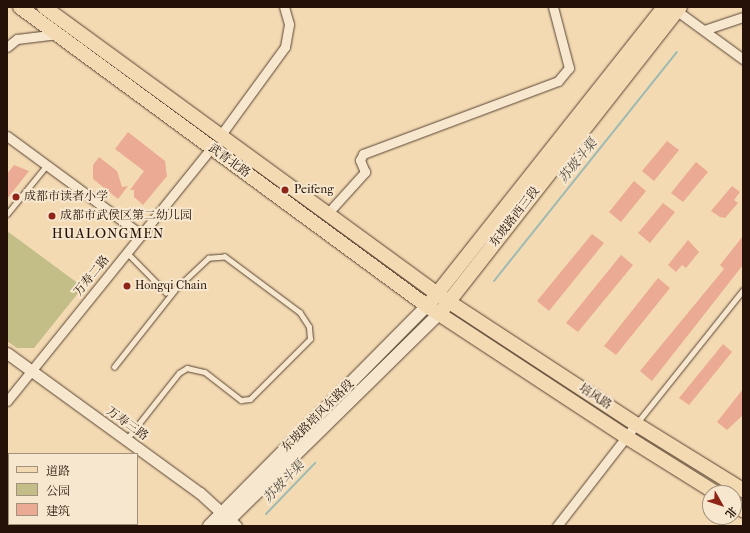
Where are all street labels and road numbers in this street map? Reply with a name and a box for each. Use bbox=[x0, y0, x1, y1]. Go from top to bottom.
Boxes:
street label: 武青北路 bbox=[205, 141, 253, 181]
street label: 东坡路西三段 bbox=[487, 184, 543, 250]
street label: 万寿二路 bbox=[71, 253, 113, 299]
street label: 东坡路培风东路段 bbox=[279, 377, 357, 455]
street label: 培风路 bbox=[576, 381, 614, 413]
street label: 万寿三路 bbox=[103, 404, 151, 444]

